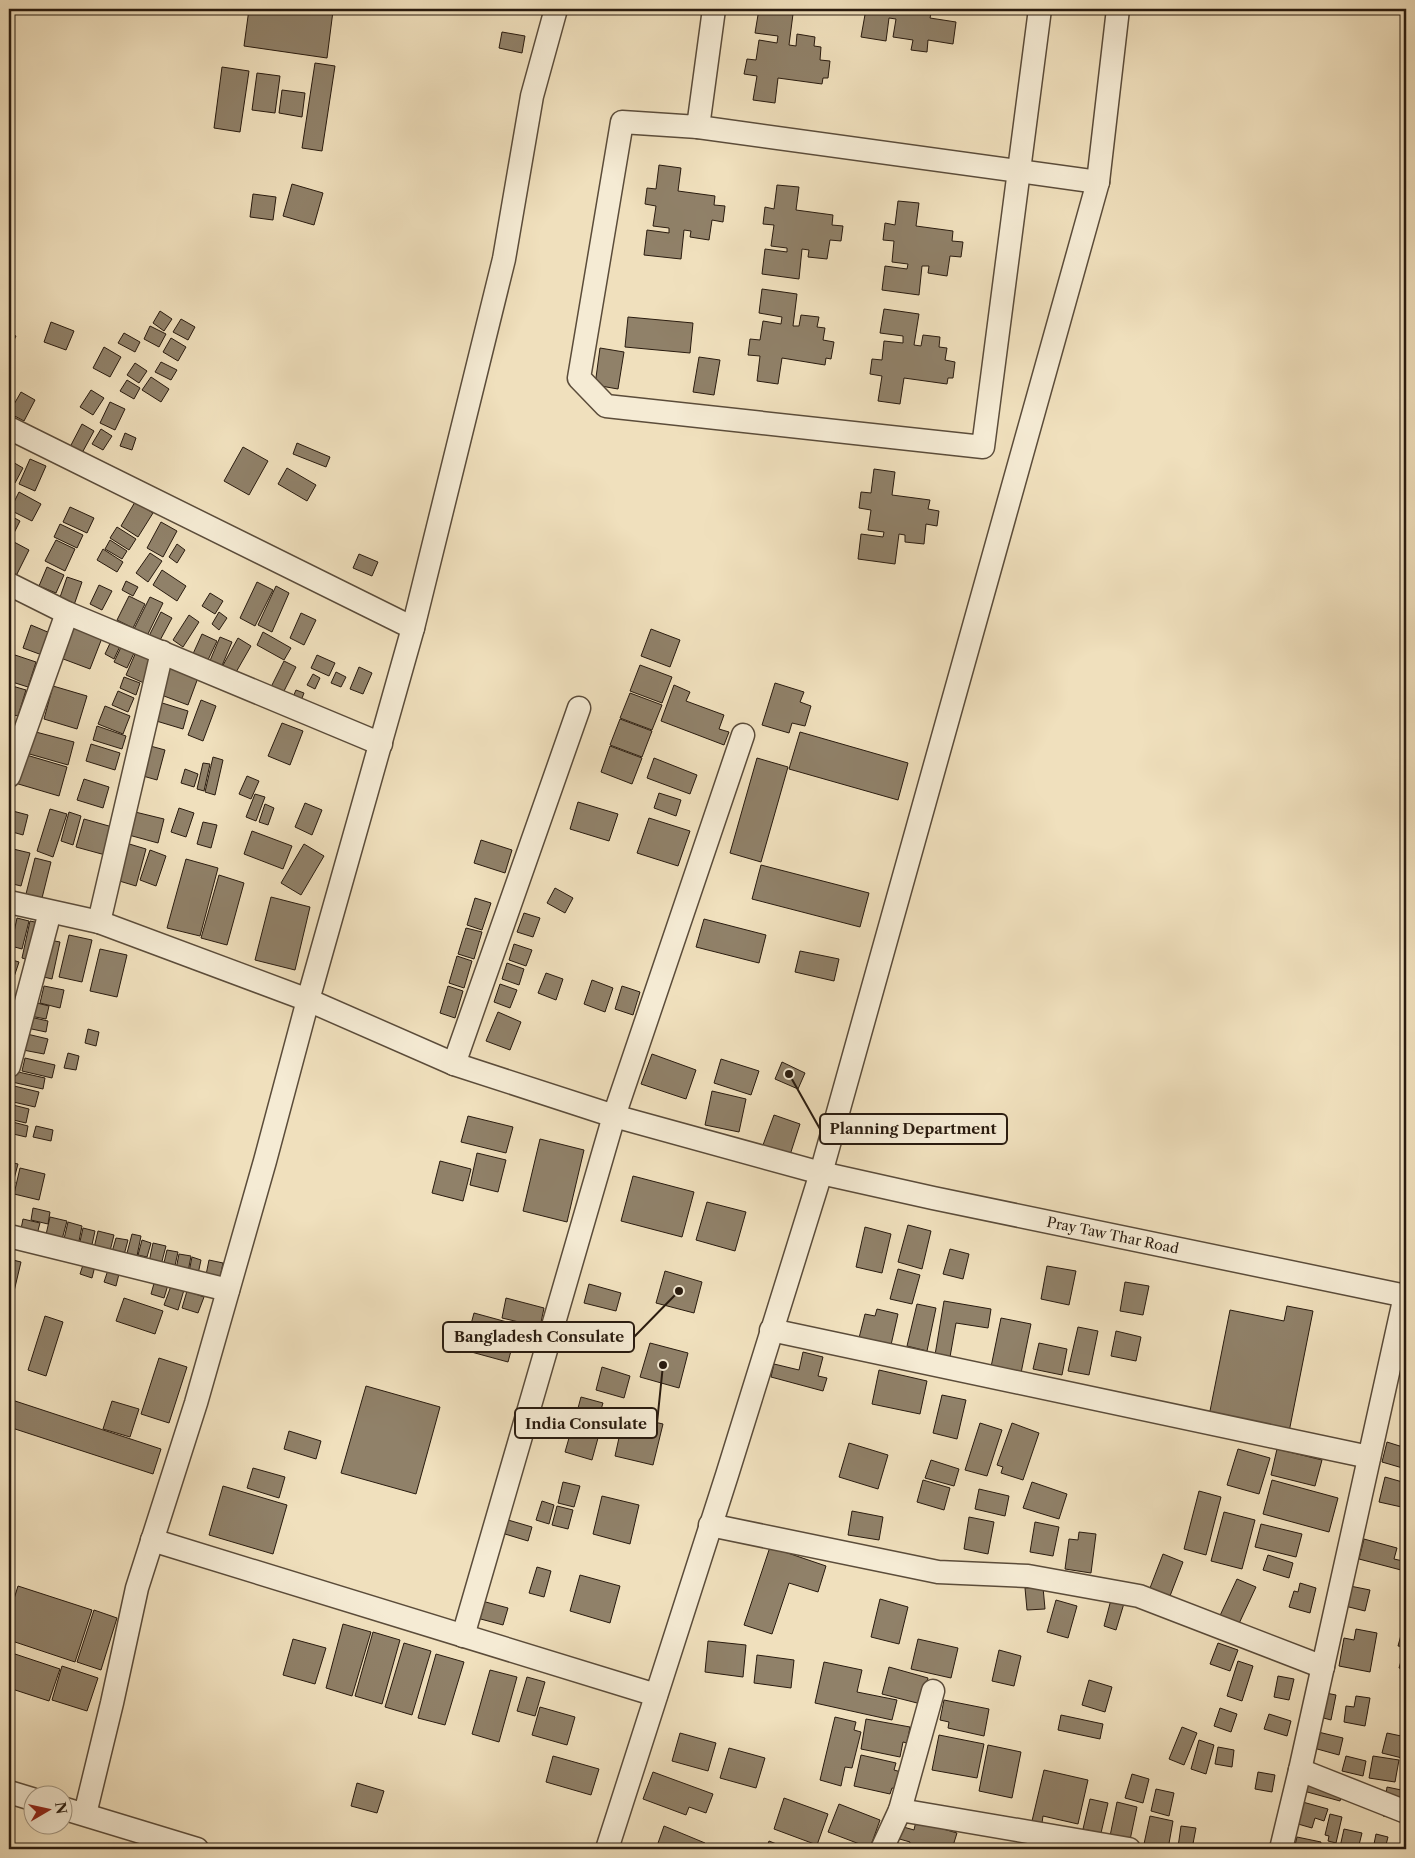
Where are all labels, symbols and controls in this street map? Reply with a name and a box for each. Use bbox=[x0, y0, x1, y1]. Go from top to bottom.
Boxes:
callout: Planning Department bbox=[820, 1114, 1007, 1144]
text: Planning Department bbox=[829, 1119, 997, 1138]
street label: Pray Taw Thar Road bbox=[1045, 1213, 1181, 1258]
callout: Bangladesh Consulate bbox=[443, 1322, 634, 1352]
text: Bangladesh Consulate bbox=[454, 1327, 624, 1346]
callout: India Consulate bbox=[515, 1408, 657, 1438]
text: India Consulate bbox=[525, 1414, 647, 1433]
north arrow bbox=[22, 1786, 72, 1836]
text: N bbox=[51, 1801, 71, 1815]

